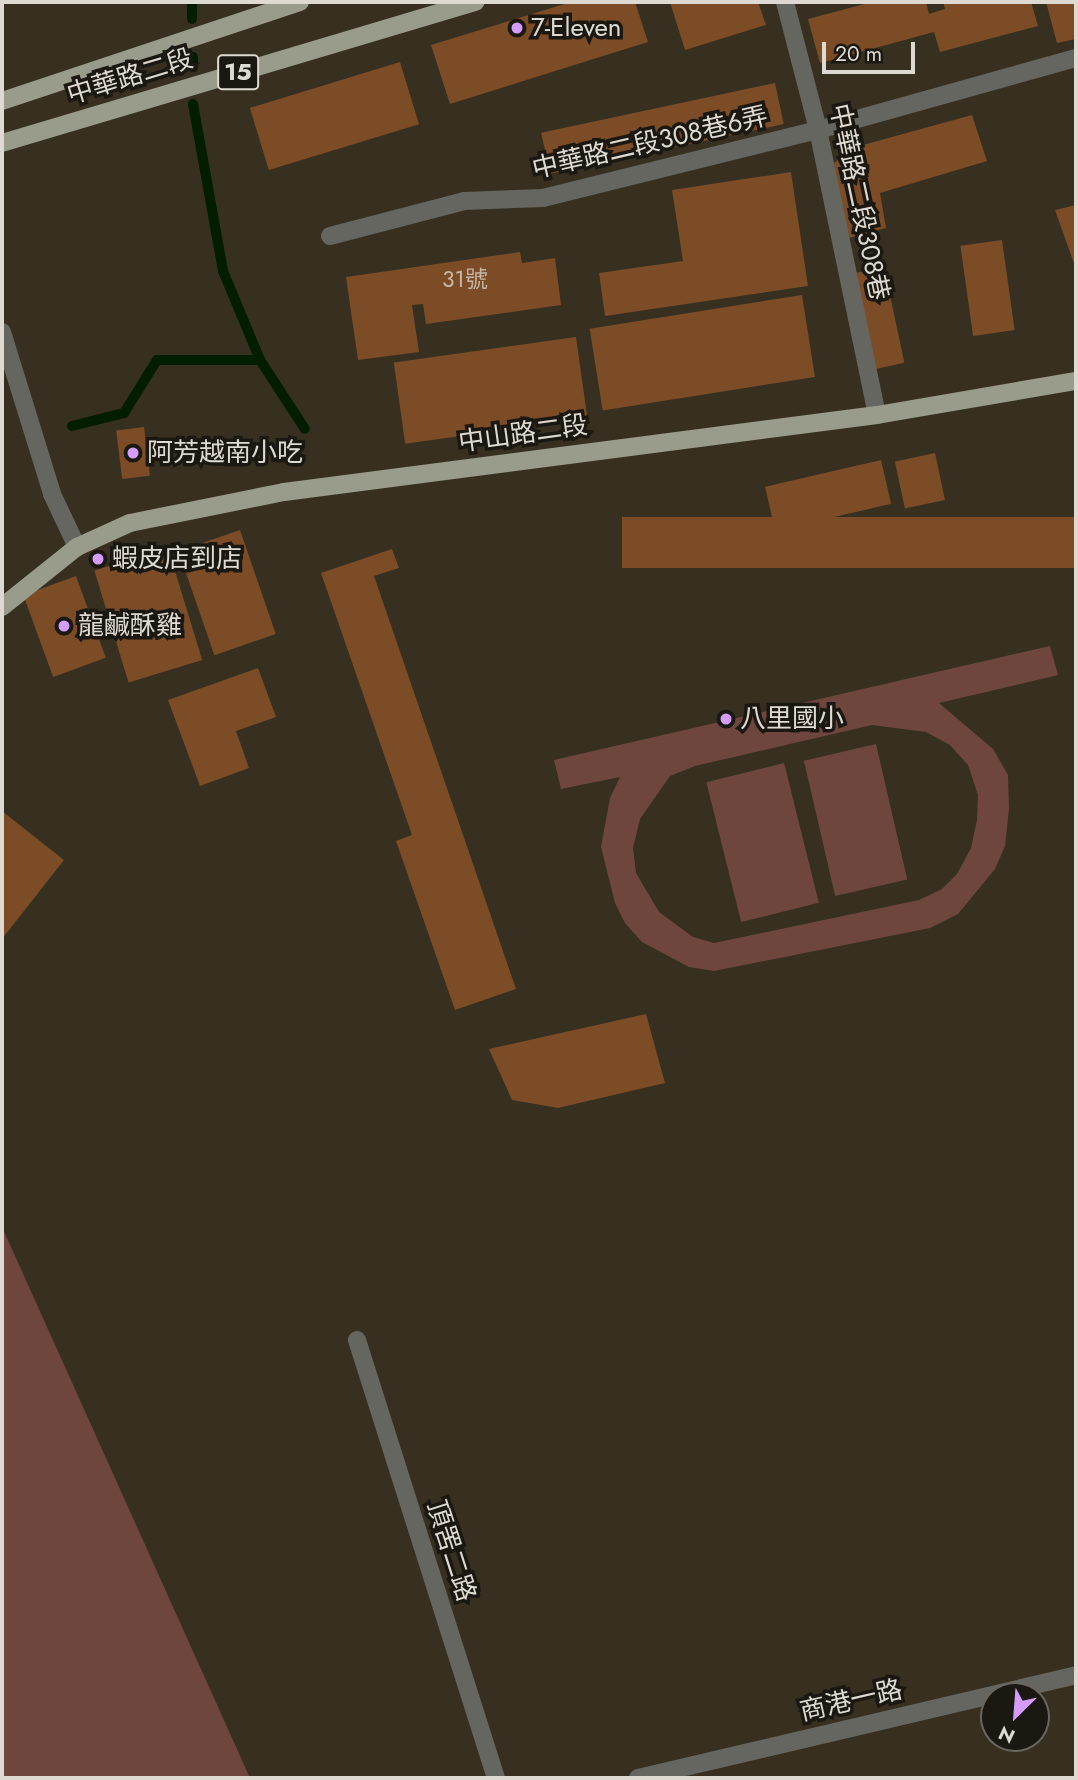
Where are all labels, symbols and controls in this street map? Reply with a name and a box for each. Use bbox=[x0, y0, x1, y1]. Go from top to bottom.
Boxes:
place label: 7-Eleven bbox=[531, 12, 621, 44]
marker: 7-Eleven bbox=[509, 20, 525, 36]
scale bar bbox=[826, 28, 919, 72]
text: 20 m bbox=[835, 39, 882, 69]
street label: 中華路二段 bbox=[63, 43, 197, 111]
road number: 15 bbox=[217, 52, 259, 92]
street label: 中華路二段308巷6弄 bbox=[529, 101, 771, 185]
street label: 中華路二段308巷 bbox=[823, 101, 895, 303]
house number: 31號 bbox=[442, 265, 488, 293]
street label: 中山路二段 bbox=[456, 410, 590, 458]
place label: 阿芳越南小吃 bbox=[147, 437, 303, 469]
marker: 阿芳越南小吃 bbox=[125, 445, 141, 461]
place label: 蝦皮店到店 bbox=[112, 543, 242, 575]
marker: 蝦皮店到店 bbox=[90, 551, 106, 567]
place label: 龍鹹酥雞 bbox=[78, 610, 182, 642]
marker: 龍鹹酥雞 bbox=[56, 618, 72, 634]
place label: 八里國小 bbox=[740, 703, 844, 735]
marker: 八里國小 bbox=[718, 711, 734, 727]
street label: 頂罟二路 bbox=[420, 1497, 482, 1605]
street label: 商港一路 bbox=[797, 1674, 905, 1728]
north arrow bbox=[980, 1682, 1050, 1752]
text: N bbox=[994, 1719, 1019, 1750]

